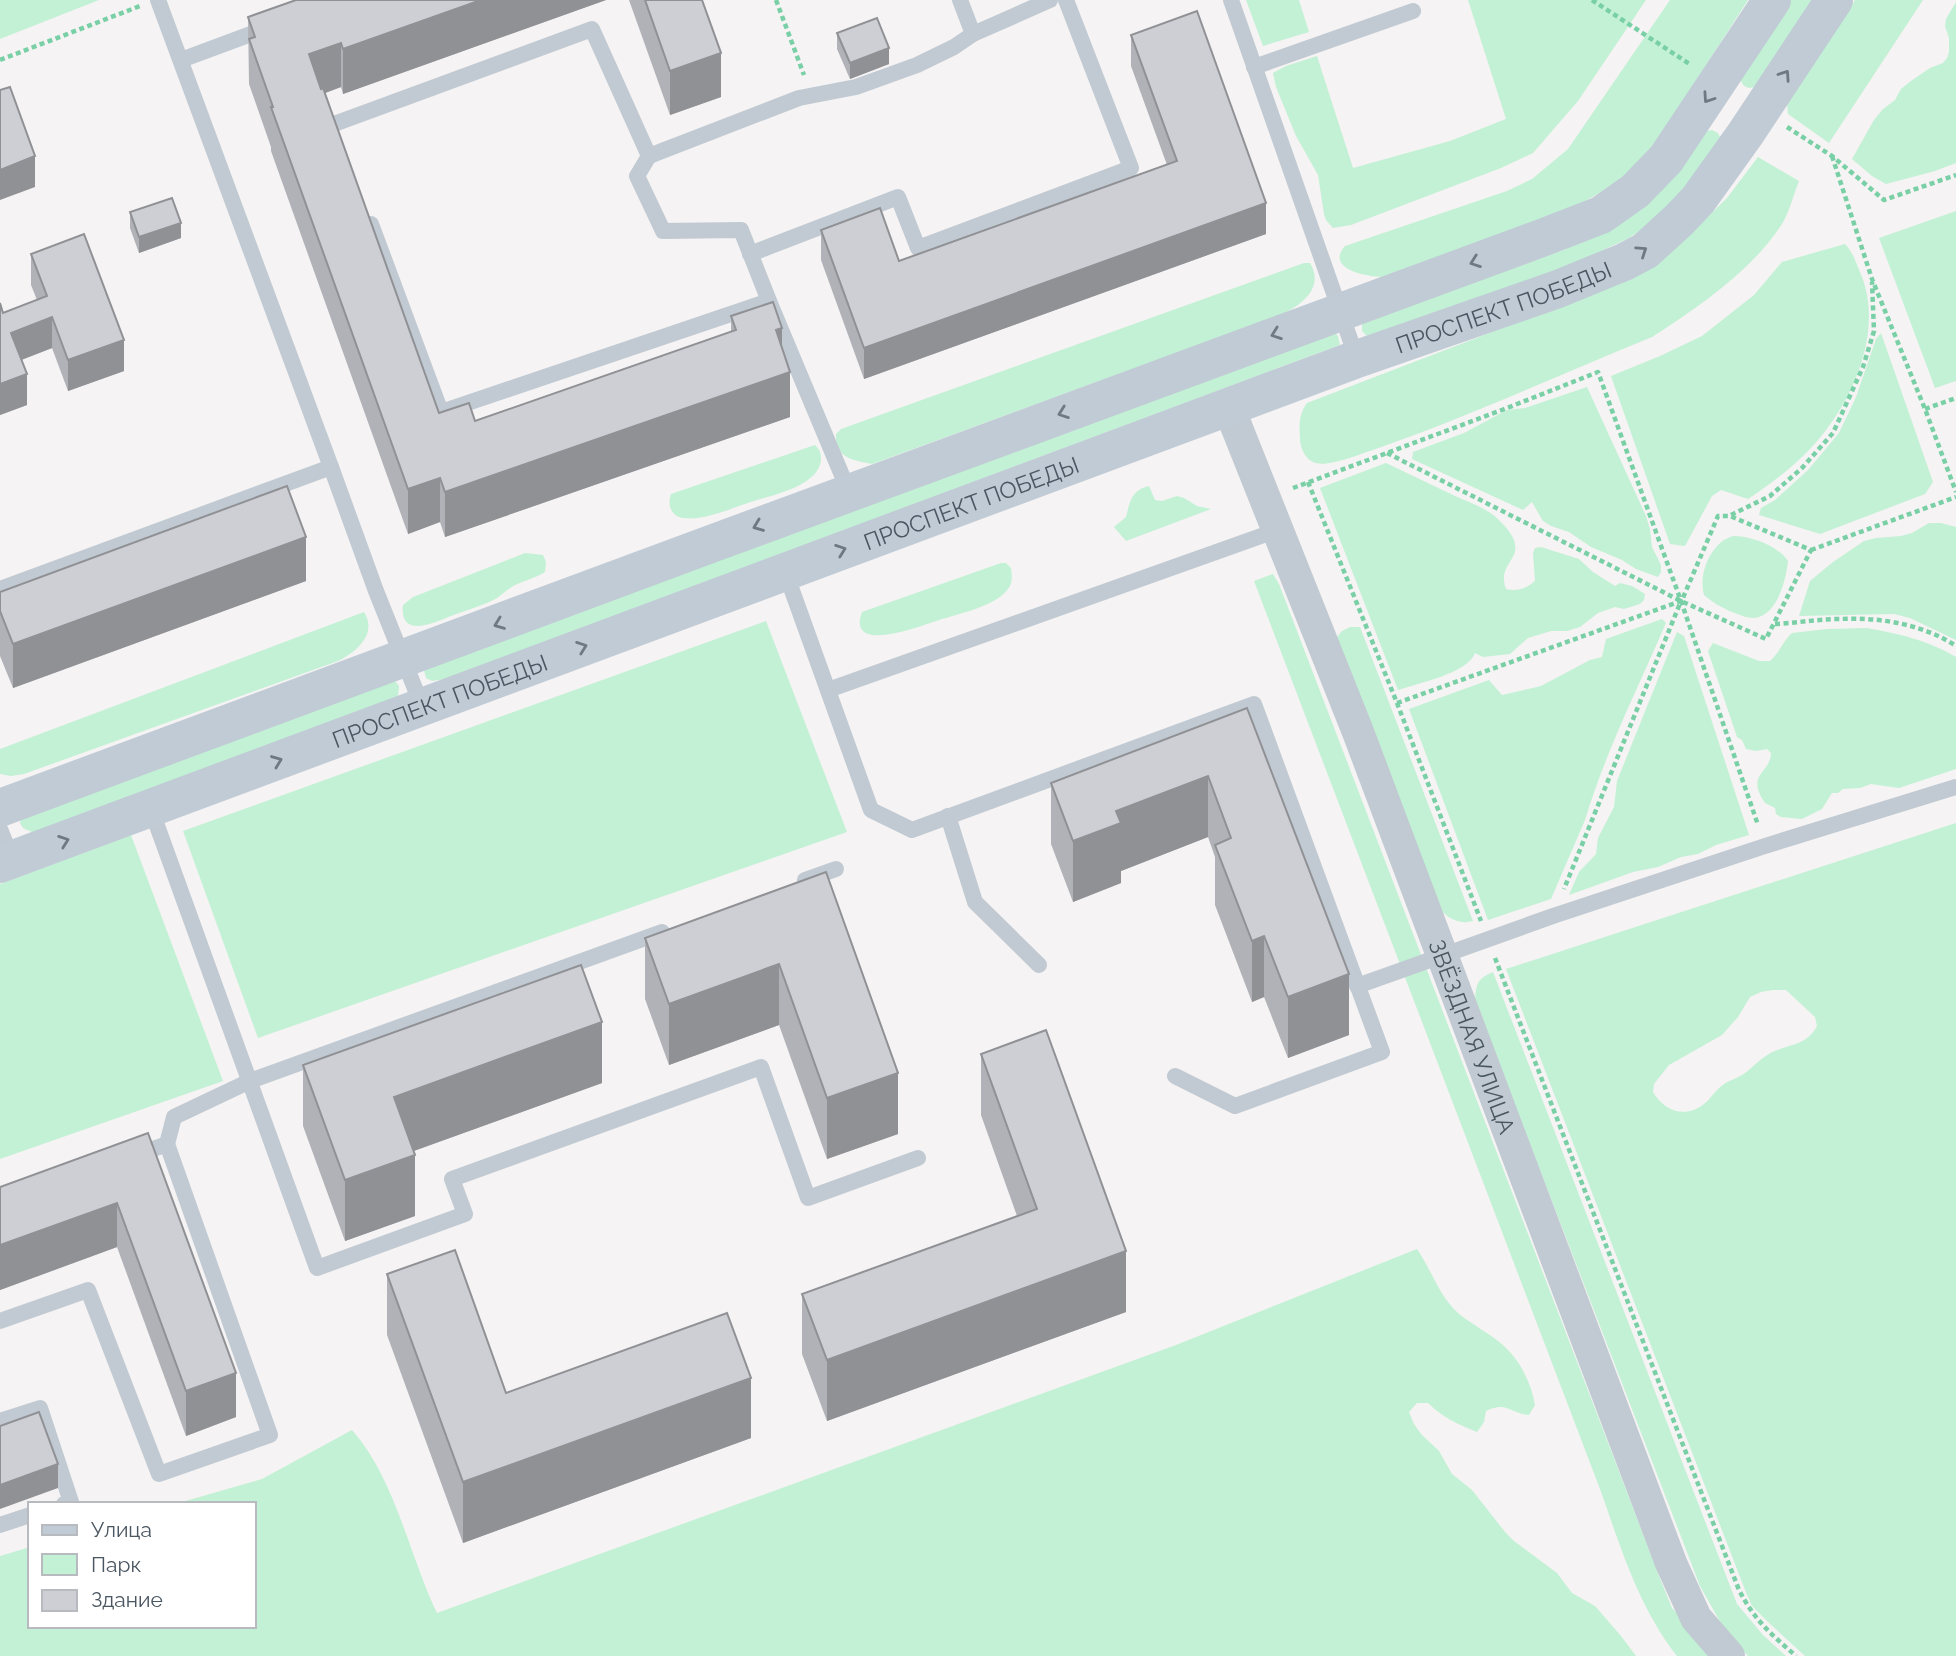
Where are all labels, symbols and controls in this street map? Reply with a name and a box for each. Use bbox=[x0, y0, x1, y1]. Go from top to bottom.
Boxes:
one-way arrow bbox=[1776, 70, 1789, 83]
one-way arrow bbox=[1704, 90, 1716, 103]
one-way arrow bbox=[1635, 246, 1648, 259]
one-way arrow bbox=[1470, 254, 1482, 268]
street label: ПРОСПЕКТ ПОБЕДЫ bbox=[1392, 255, 1615, 358]
one-way arrow bbox=[1271, 326, 1283, 340]
one-way arrow bbox=[1057, 405, 1069, 419]
street label: ПРОСПЕКТ ПОБЕДЫ bbox=[860, 450, 1082, 555]
one-way arrow bbox=[752, 518, 764, 532]
one-way arrow bbox=[835, 545, 847, 559]
one-way arrow bbox=[493, 615, 505, 629]
one-way arrow bbox=[575, 641, 587, 655]
street label: ПРОСПЕКТ ПОБЕДЫ bbox=[328, 648, 551, 753]
one-way arrow bbox=[271, 755, 283, 769]
one-way arrow bbox=[58, 835, 70, 849]
street label: ЗВЁЗДНАЯ УЛИЦА bbox=[1424, 936, 1522, 1138]
legend bbox=[28, 1502, 256, 1628]
text: Улица bbox=[91, 1517, 152, 1542]
text: Парк bbox=[91, 1552, 141, 1577]
text: Здание bbox=[91, 1587, 163, 1612]

